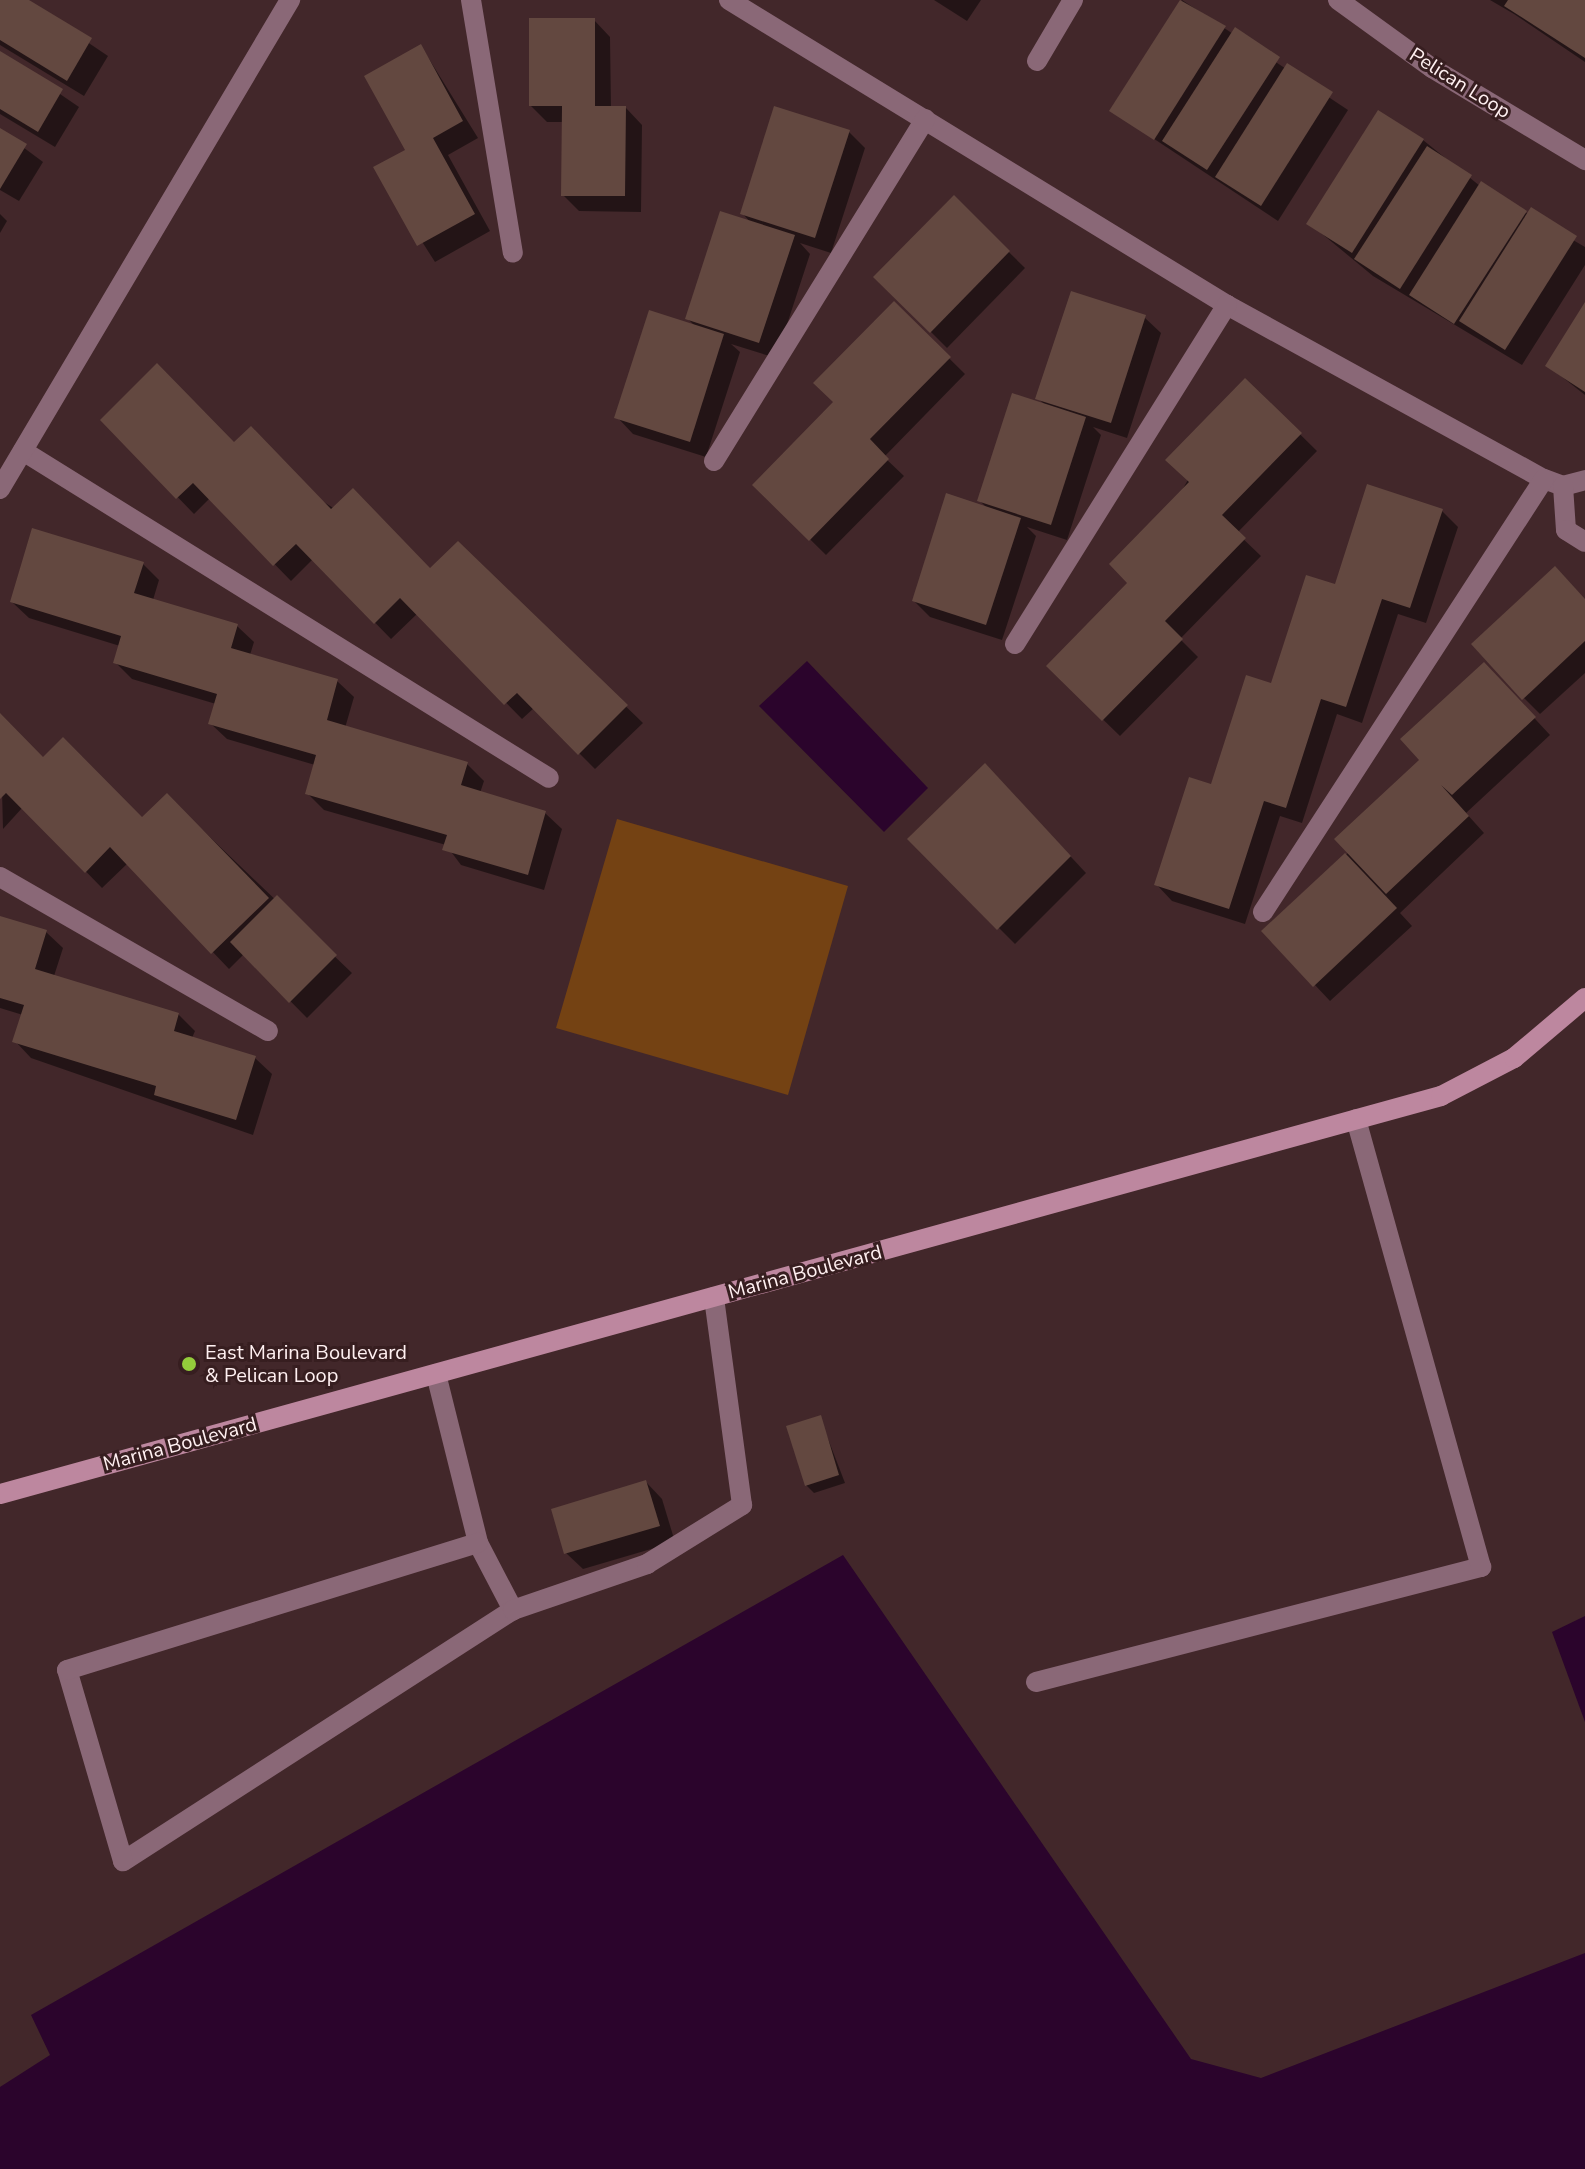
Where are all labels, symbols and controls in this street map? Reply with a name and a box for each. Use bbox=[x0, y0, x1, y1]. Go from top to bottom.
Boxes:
street label: Pelican Loop bbox=[1405, 43, 1515, 123]
street label: Marina Boulevard bbox=[725, 1240, 885, 1304]
place label: East Marina Boulevard & Pelican Loop bbox=[205, 1340, 407, 1387]
marker: East Marina Boulevard & Pelican Loop bbox=[180, 1355, 198, 1373]
street label: Marina Boulevard bbox=[100, 1412, 260, 1476]

